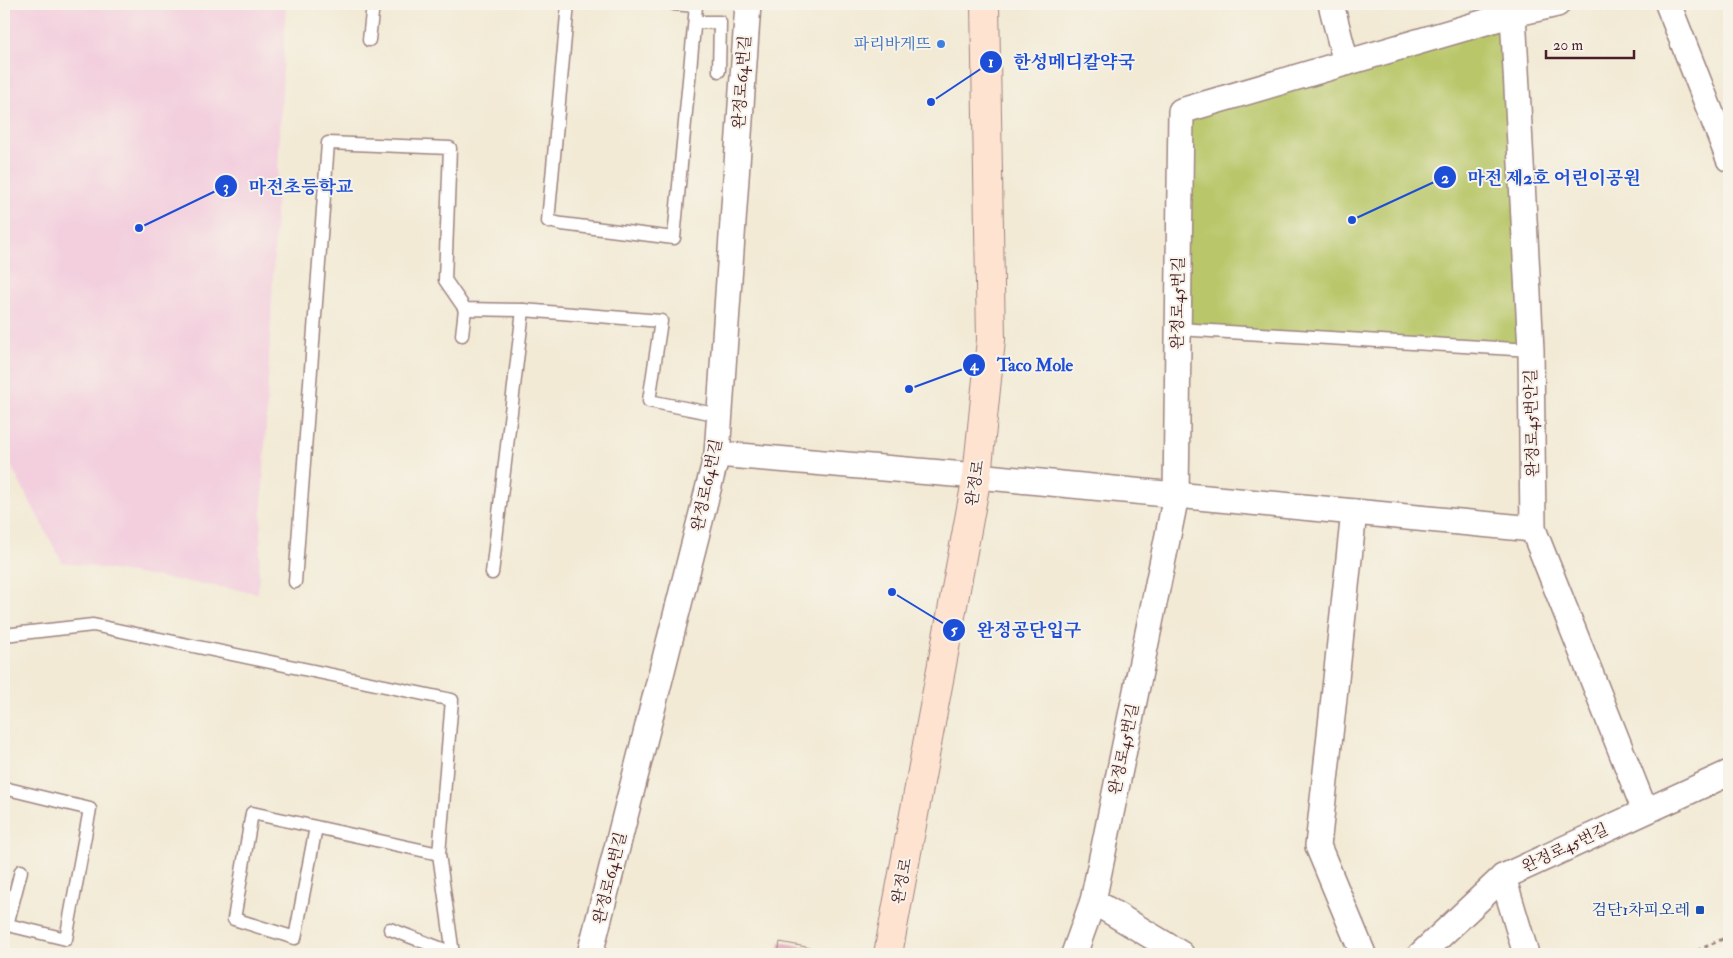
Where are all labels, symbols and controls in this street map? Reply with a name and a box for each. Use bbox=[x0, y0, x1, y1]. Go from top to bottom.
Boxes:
scale bar bbox=[1546, 28, 1633, 60]
street label: 완정로64번길 bbox=[729, 34, 755, 130]
place label: 파리바게뜨 bbox=[854, 34, 932, 54]
text: 20 m bbox=[1553, 36, 1583, 55]
marker: 파리바게뜨 bbox=[935, 38, 947, 50]
callout: 한성메디칼약국 bbox=[978, 46, 1145, 79]
text: 한성메디칼약국 bbox=[1013, 51, 1135, 74]
text: 1 bbox=[988, 53, 994, 72]
callout: 마전 제2호 어린이공원 bbox=[1432, 161, 1650, 194]
text: 마전 제2호 어린이공원 bbox=[1467, 167, 1641, 190]
text: 2 bbox=[1441, 169, 1449, 188]
callout: 마전초등학교 bbox=[214, 170, 363, 203]
text: 마전초등학교 bbox=[249, 176, 354, 199]
text: 3 bbox=[223, 178, 229, 197]
street label: 완정로45번길 bbox=[1167, 256, 1189, 350]
callout: Taco Mole bbox=[962, 348, 1083, 381]
text: Taco Mole bbox=[996, 354, 1074, 377]
text: 4 bbox=[969, 356, 979, 375]
street label: 완정로45번안길 bbox=[1521, 369, 1543, 477]
street label: 완정로64번길 bbox=[687, 437, 727, 533]
street label: 완정로 bbox=[961, 458, 989, 507]
callout: 완정공단입구 bbox=[942, 613, 1091, 646]
text: 완정공단입구 bbox=[977, 619, 1082, 642]
text: 5 bbox=[951, 621, 958, 640]
street label: 완정로45번길 bbox=[1105, 701, 1143, 797]
street label: 완정로45번길 bbox=[1519, 819, 1611, 877]
street label: 완정로64번길 bbox=[589, 830, 631, 926]
street label: 완정로 bbox=[888, 856, 916, 906]
place label: 검단1차피오레 bbox=[1592, 900, 1690, 920]
marker: 검단1차피오레 bbox=[1694, 904, 1706, 916]

